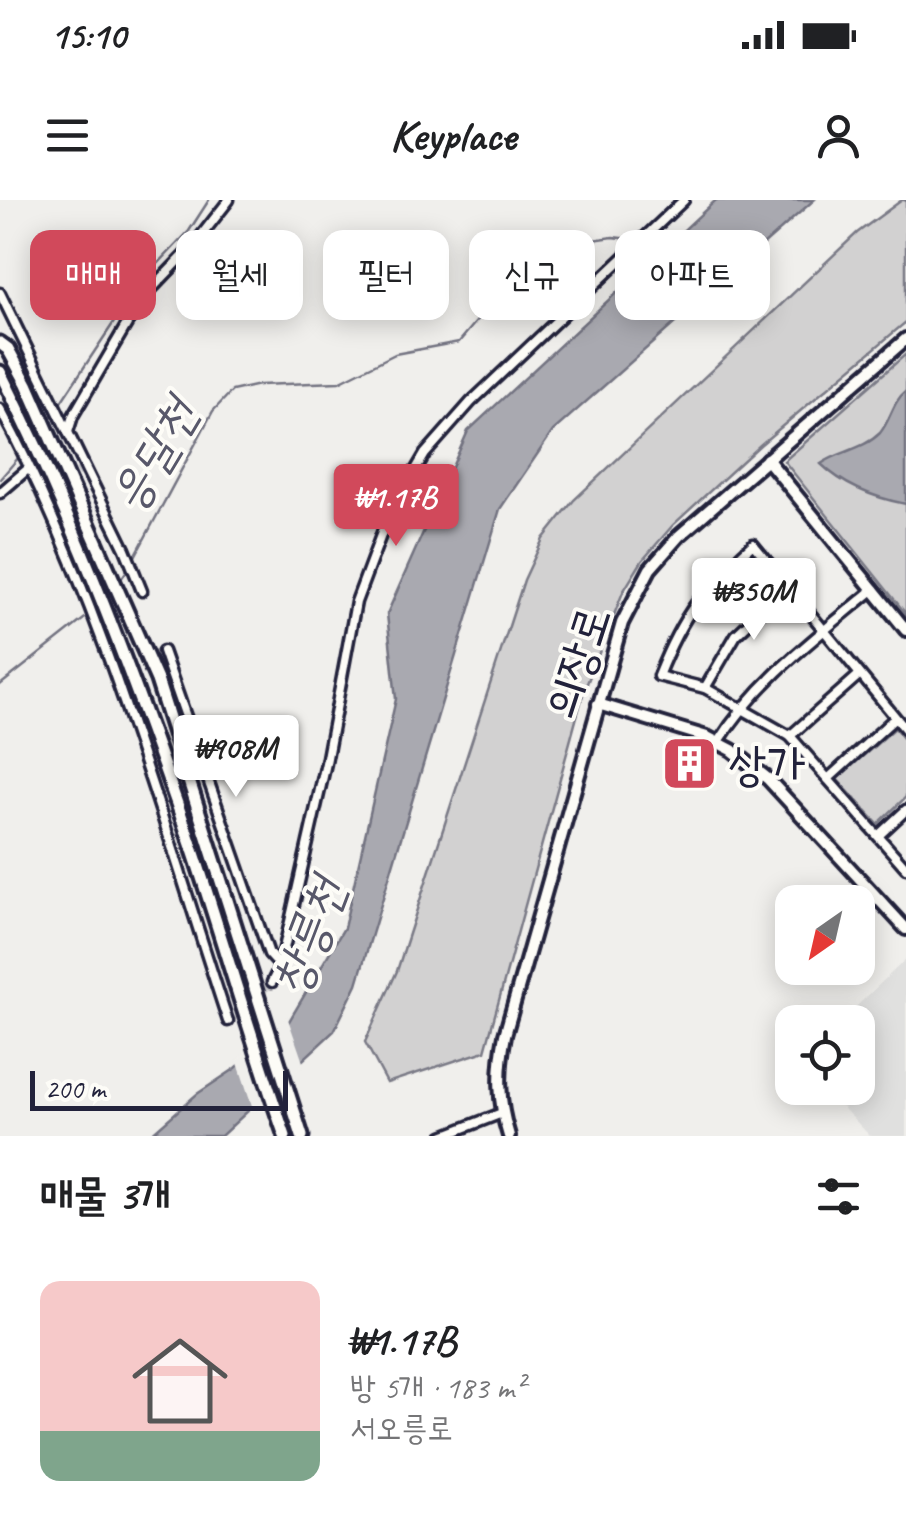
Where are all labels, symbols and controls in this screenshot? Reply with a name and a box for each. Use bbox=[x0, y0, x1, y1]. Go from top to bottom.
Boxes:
text: 15:10 bbox=[50, 12, 125, 59]
text: Keyplace bbox=[390, 107, 516, 164]
icon: menu bbox=[40, 108, 95, 163]
icon: person bbox=[811, 108, 866, 163]
chip: 매매 bbox=[30, 230, 156, 320]
chip: 월세 bbox=[176, 230, 303, 320]
chip: 필터 bbox=[323, 230, 449, 320]
chip: 신규 bbox=[469, 230, 595, 320]
chip: 아파트 bbox=[615, 230, 770, 320]
water label: 응달천 bbox=[95, 383, 214, 523]
pin: ₩1.17B bbox=[315, 464, 477, 549]
text: ₩1.17B bbox=[356, 476, 436, 517]
pin: ₩350M bbox=[684, 558, 824, 643]
text: ₩350M bbox=[714, 570, 794, 611]
street label: 의장로 bbox=[531, 598, 623, 727]
pin: ₩908M bbox=[166, 715, 306, 800]
text: ₩908M bbox=[196, 727, 276, 768]
building icon: 상가 bbox=[659, 733, 719, 793]
place label: 상가 bbox=[728, 734, 805, 794]
water label: 창릉천 bbox=[257, 864, 361, 1004]
north arrow bbox=[775, 885, 875, 985]
map controls bbox=[775, 885, 875, 1105]
button: locate bbox=[775, 1005, 875, 1105]
scale bar bbox=[30, 1066, 288, 1110]
text: 200 m bbox=[45, 1071, 105, 1106]
text: 매물 3개 bbox=[40, 1169, 170, 1222]
icon: filters bbox=[811, 1169, 866, 1224]
text: ₩1.17B bbox=[350, 1314, 456, 1367]
icon: home bbox=[120, 1321, 240, 1441]
text: 방 5개 · 183 m² bbox=[350, 1367, 524, 1408]
text: 서오릉로 bbox=[350, 1408, 453, 1449]

